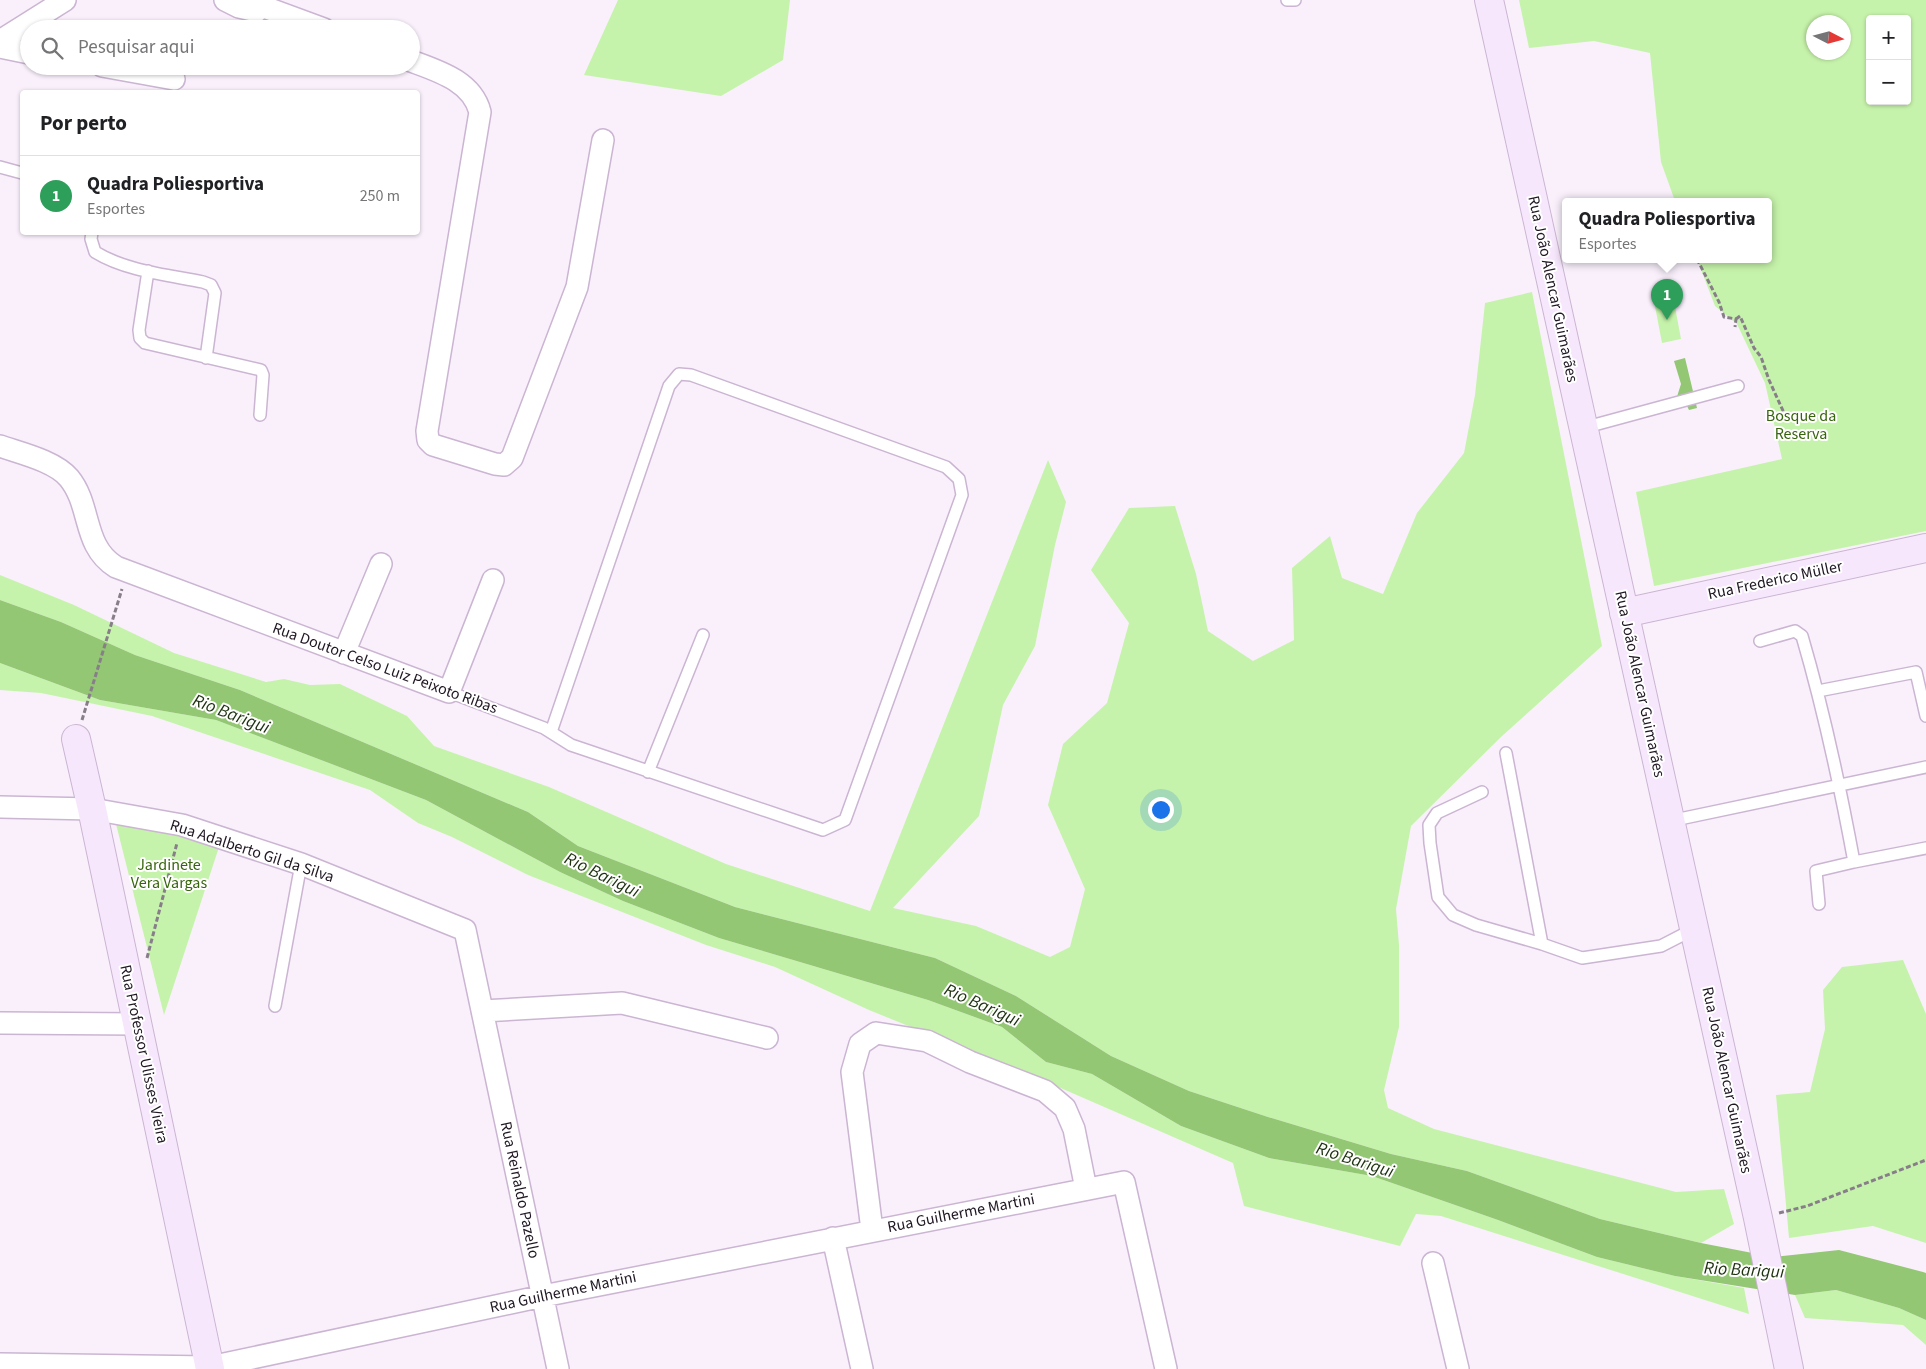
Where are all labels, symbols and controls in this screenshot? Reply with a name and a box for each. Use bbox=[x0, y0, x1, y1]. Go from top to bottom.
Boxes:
north arrow bbox=[1806, 15, 1851, 60]
map controls bbox=[1866, 15, 1911, 105]
button: + bbox=[1866, 15, 1911, 60]
search box bbox=[20, 20, 420, 75]
icon: search bbox=[38, 34, 66, 62]
text: Pesquisar aqui bbox=[78, 34, 194, 61]
button: − bbox=[1866, 60, 1911, 105]
text: Por perto bbox=[40, 108, 127, 138]
text: Quadra Poliesportiva bbox=[87, 171, 264, 198]
text: 1 bbox=[52, 185, 60, 207]
text: 250 m bbox=[360, 185, 400, 207]
street label: Rua João Alencar Guimarães bbox=[1522, 194, 1584, 385]
text: Esportes bbox=[87, 198, 145, 220]
popup bbox=[1562, 198, 1772, 263]
text: Quadra Poliesportiva bbox=[1578, 206, 1756, 233]
text: Esportes bbox=[1578, 233, 1637, 255]
pin: 1 bbox=[1651, 279, 1683, 320]
park label: Bosque da Reserva bbox=[1766, 405, 1836, 445]
street label: Rua Frederico Müller bbox=[1706, 555, 1845, 605]
street label: Rua João Alencar Guimarães bbox=[1609, 589, 1671, 780]
street label: Rua Doutor Celso Luiz Peixoto Ribas bbox=[269, 617, 501, 719]
water label: Rio Barigui bbox=[189, 688, 274, 740]
your location bbox=[1148, 797, 1174, 823]
street label: Rua Adalberto Gil da Silva bbox=[167, 814, 337, 888]
water label: Rio Barigui bbox=[560, 846, 644, 904]
park label: Jardinete Vera Vargas bbox=[131, 854, 207, 894]
street label: Rua Professor Ulisses Vieira bbox=[114, 963, 174, 1145]
water label: Rio Barigui bbox=[940, 977, 1025, 1033]
street label: Rua João Alencar Guimarães bbox=[1696, 985, 1758, 1176]
street label: Rua Reinaldo Pazello bbox=[495, 1120, 545, 1260]
water label: Rio Barigui bbox=[1313, 1136, 1398, 1185]
street label: Rua Guilherme Martini bbox=[886, 1188, 1036, 1238]
water label: Rio Barigui bbox=[1703, 1255, 1786, 1285]
street label: Rua Guilherme Martini bbox=[488, 1266, 638, 1318]

